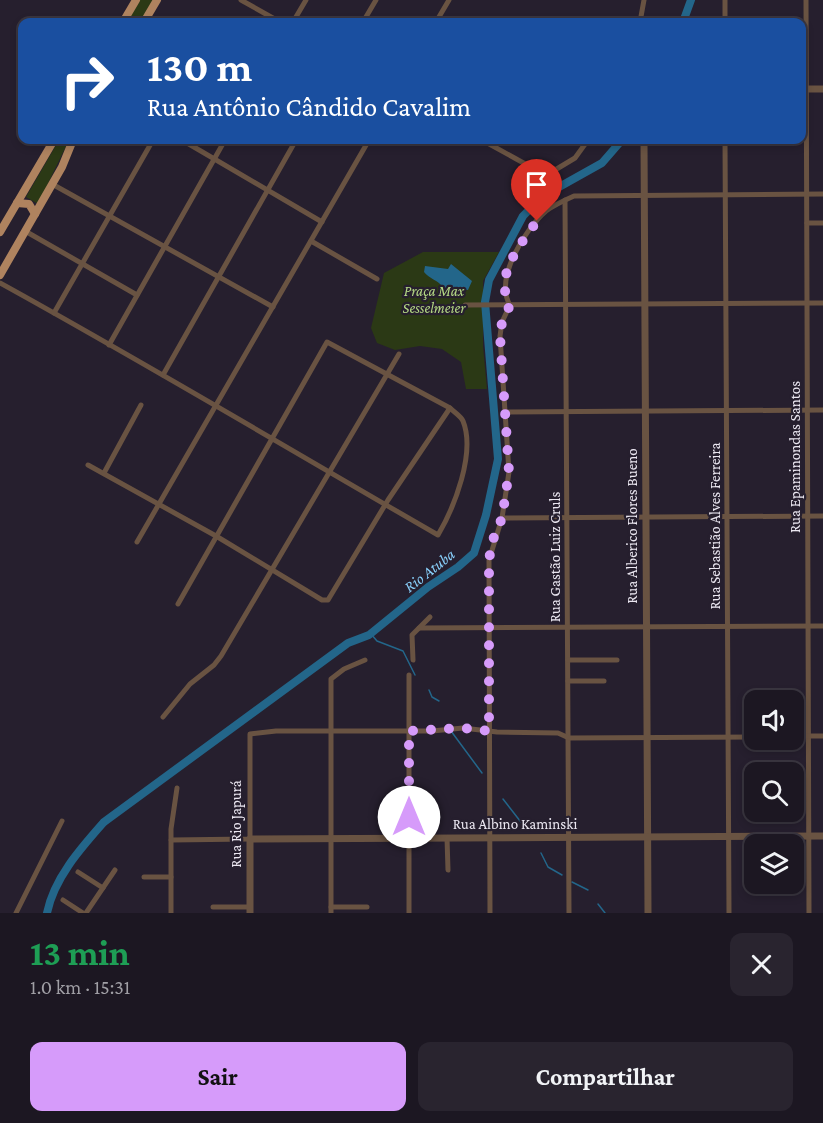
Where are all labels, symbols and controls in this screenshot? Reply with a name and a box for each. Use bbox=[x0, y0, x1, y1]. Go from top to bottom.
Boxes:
icon: right bbox=[48, 42, 126, 120]
text: 130 m bbox=[147, 43, 252, 90]
text: Rua Antônio Cândido Cavalim bbox=[147, 92, 471, 122]
pin bbox=[511, 159, 562, 221]
icon: arrive bbox=[520, 168, 553, 201]
park label: Praça Max Sesselmeier bbox=[403, 283, 466, 316]
street label: Rua Epaminondas Santos bbox=[787, 381, 804, 533]
street label: Rua Sebastião Alves Ferreira bbox=[707, 442, 723, 610]
street label: Rua Alberico Flores Bueno bbox=[624, 448, 640, 604]
street label: Rua Gastão Luiz Cruls bbox=[547, 492, 563, 622]
water label: Rio Atuba bbox=[401, 545, 458, 595]
map controls bbox=[744, 690, 804, 894]
button: sound bbox=[744, 690, 804, 750]
button: search bbox=[744, 762, 804, 822]
street label: Rua Rio Japurá bbox=[228, 780, 245, 868]
position arrow bbox=[377, 785, 441, 849]
street label: Rua Albino Kaminski bbox=[453, 816, 577, 832]
button: layers bbox=[744, 834, 804, 894]
text: 13 min bbox=[30, 933, 130, 973]
button: close bbox=[730, 933, 793, 996]
text: 1.0 km · 15:31 bbox=[30, 976, 131, 998]
button: Sair bbox=[30, 1042, 406, 1111]
button: Compartilhar bbox=[418, 1042, 793, 1111]

